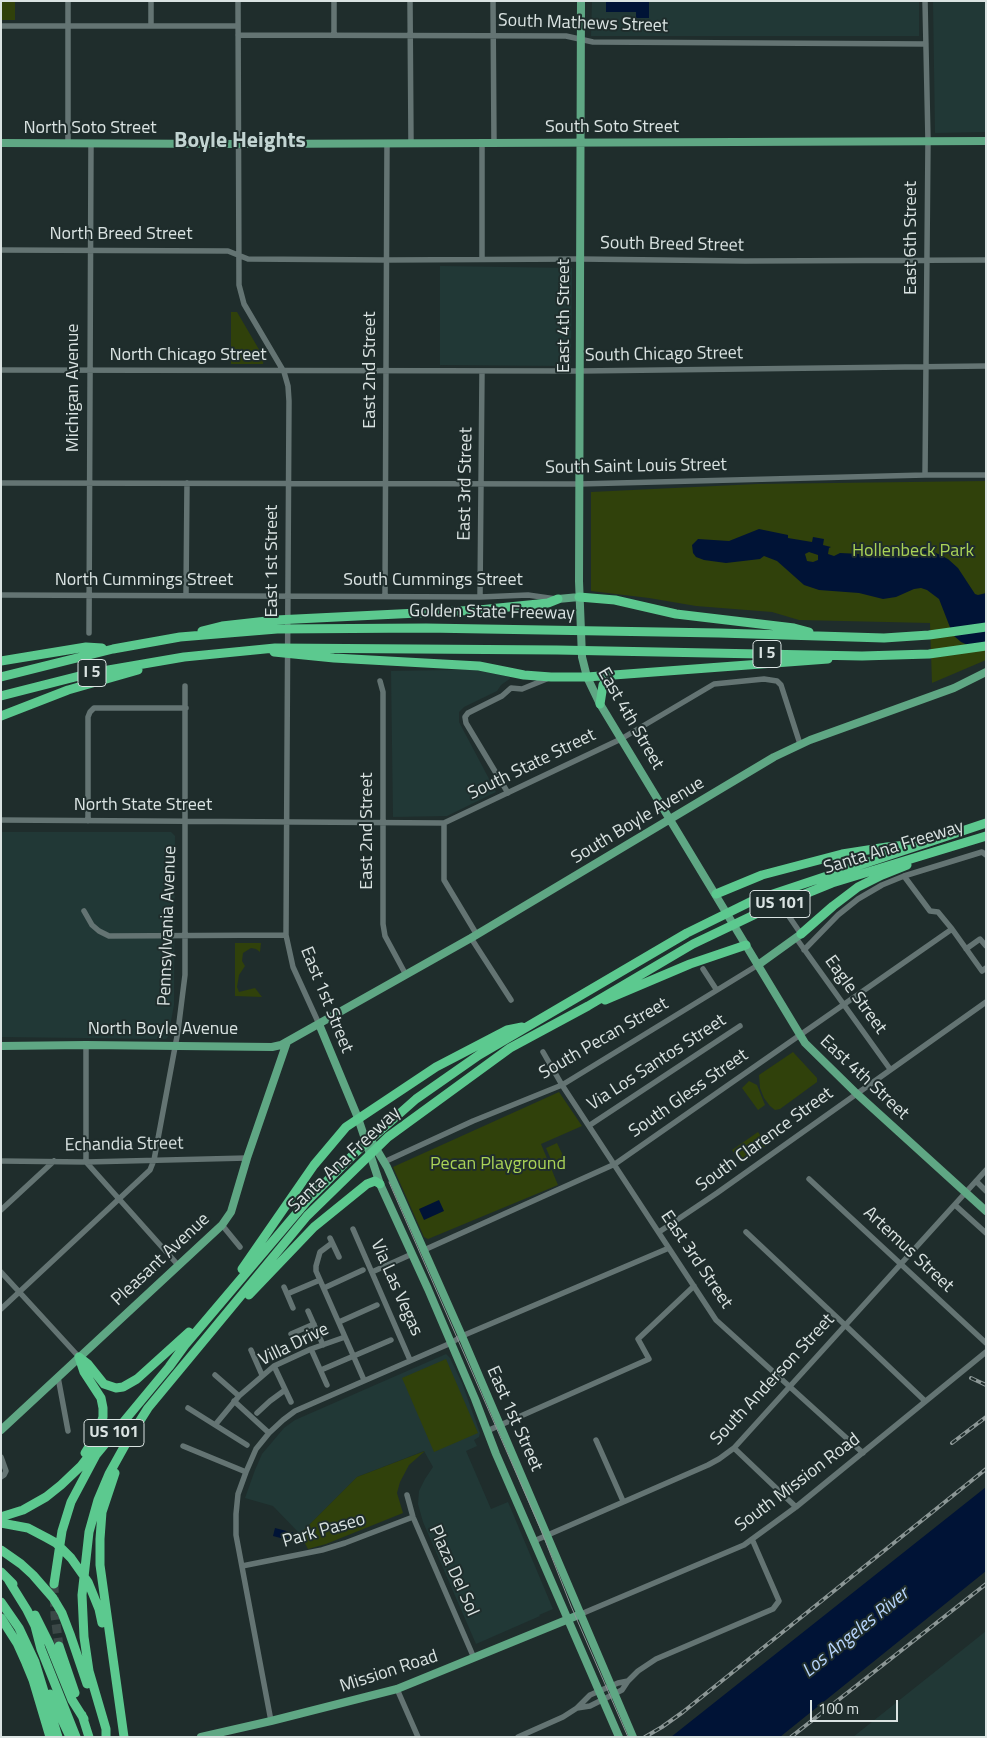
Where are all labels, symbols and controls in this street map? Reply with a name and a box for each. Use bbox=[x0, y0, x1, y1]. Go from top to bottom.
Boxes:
street label: South Mathews Street bbox=[498, 10, 668, 38]
street label: South Soto Street bbox=[545, 117, 679, 139]
street label: North Soto Street bbox=[23, 118, 157, 140]
district label: Boyle Heights bbox=[174, 129, 306, 155]
street label: East 6th Street bbox=[901, 181, 923, 295]
street label: North Breed Street bbox=[50, 224, 192, 246]
street label: South Breed Street bbox=[600, 233, 744, 257]
street label: East 4th Street bbox=[554, 259, 576, 373]
street label: East 2nd Street bbox=[360, 311, 382, 429]
street label: Michigan Avenue bbox=[63, 324, 85, 452]
street label: South Chicago Street bbox=[585, 343, 743, 367]
street label: North Chicago Street bbox=[109, 345, 267, 367]
street label: East 3rd Street bbox=[454, 427, 478, 541]
street label: South Saint Louis Street bbox=[545, 455, 727, 479]
street label: East 1st Street bbox=[262, 505, 284, 617]
park label: Hollenbeck Park bbox=[852, 541, 974, 563]
street label: North Cummings Street bbox=[55, 570, 233, 592]
street label: South Cummings Street bbox=[343, 570, 523, 592]
street label: Golden State Freeway bbox=[409, 601, 575, 625]
road number: I 5 bbox=[753, 641, 781, 668]
road number: I 5 bbox=[78, 660, 106, 686]
street label: East 4th Street bbox=[592, 664, 668, 774]
street label: South State Street bbox=[465, 725, 599, 805]
street label: East 2nd Street bbox=[357, 772, 379, 890]
street label: South Boyle Avenue bbox=[568, 773, 708, 869]
street label: North State Street bbox=[74, 795, 212, 817]
street label: Santa Ana Freeway bbox=[821, 816, 967, 880]
street label: Pennsylvania Avenue bbox=[154, 845, 182, 1007]
road number: US 101 bbox=[750, 891, 810, 918]
street label: East 1st Street bbox=[295, 944, 357, 1056]
street label: Eagle Street bbox=[819, 952, 891, 1038]
street label: South Pecan Street bbox=[536, 993, 672, 1085]
street label: Via Los Santos Street bbox=[584, 1010, 730, 1116]
street label: North Boyle Avenue bbox=[88, 1019, 238, 1041]
street label: East 4th Street bbox=[815, 1031, 913, 1125]
street label: South Gless Street bbox=[625, 1045, 753, 1143]
street label: South Clarence Street bbox=[692, 1083, 838, 1197]
street label: Santa Ana Freeway bbox=[284, 1102, 406, 1218]
street label: Echandia Street bbox=[64, 1133, 184, 1157]
park label: Pecan Playground bbox=[430, 1154, 566, 1176]
street label: Artemus Street bbox=[858, 1203, 958, 1297]
street label: East 3rd Street bbox=[655, 1207, 737, 1313]
street label: Pleasant Avenue bbox=[107, 1209, 215, 1311]
street label: Via Las Vegas bbox=[365, 1237, 427, 1339]
street label: South Anderson Street bbox=[706, 1310, 840, 1450]
street label: Villa Drive bbox=[256, 1319, 332, 1371]
street label: East 1st Street bbox=[481, 1363, 547, 1475]
road number: US 101 bbox=[84, 1420, 144, 1446]
street label: South Mission Road bbox=[731, 1429, 865, 1537]
street label: Park Paseo bbox=[280, 1509, 368, 1553]
street label: Plaza Del Sol bbox=[423, 1522, 483, 1620]
water label: Los Angeles River bbox=[798, 1583, 914, 1683]
street label: Mission Road bbox=[337, 1646, 441, 1698]
scale bar bbox=[812, 1690, 900, 1722]
text: 100 m bbox=[818, 1697, 859, 1720]

